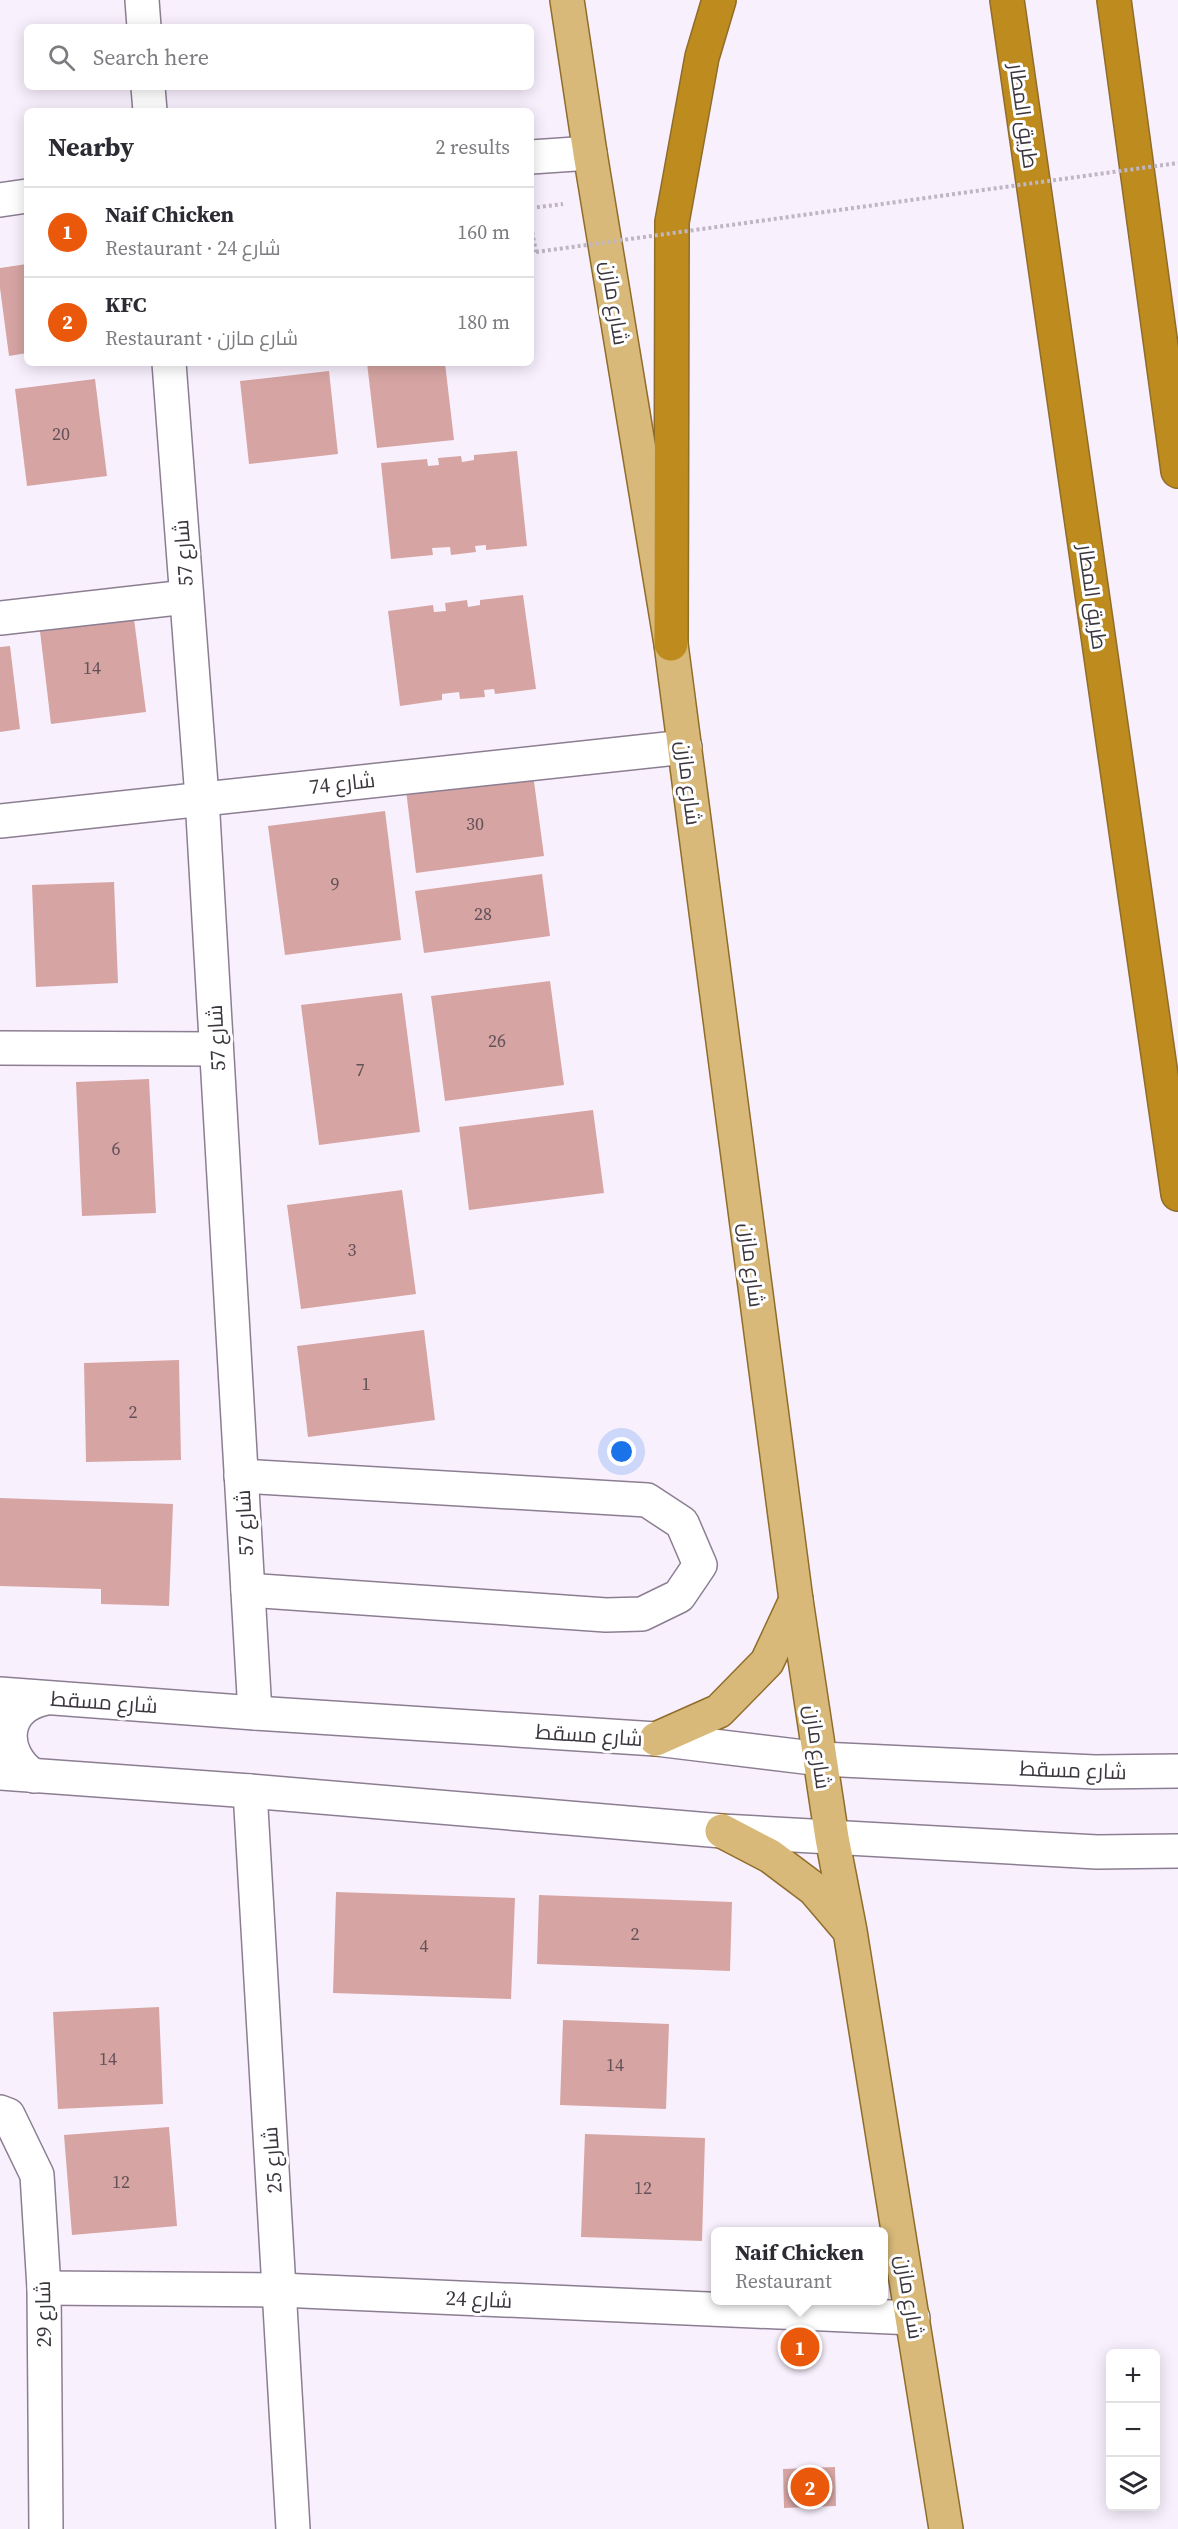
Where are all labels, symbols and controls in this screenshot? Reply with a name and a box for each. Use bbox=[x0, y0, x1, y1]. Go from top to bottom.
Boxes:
search box bbox=[24, 24, 534, 90]
icon: search bbox=[45, 41, 78, 74]
text: Search here bbox=[93, 42, 209, 72]
street label: طريق المطار bbox=[1002, 61, 1046, 170]
text: Nearby bbox=[48, 129, 134, 165]
text: 2 results bbox=[435, 133, 510, 161]
text: Naif Chicken bbox=[105, 199, 234, 229]
text: 1 bbox=[62, 218, 73, 246]
text: 160 m bbox=[457, 218, 510, 246]
text: Restaurant · شارع 24 bbox=[105, 234, 281, 262]
street label: شارع مازن bbox=[594, 259, 636, 347]
text: KFC bbox=[105, 289, 147, 319]
text: 2 bbox=[62, 308, 73, 336]
text: 180 m bbox=[457, 308, 510, 336]
text: Restaurant · شارع مازن bbox=[105, 324, 298, 352]
house number: 20 bbox=[52, 421, 70, 446]
street label: شارع 57 bbox=[166, 519, 200, 587]
street label: طريق المطار bbox=[1071, 542, 1115, 651]
house number: 14 bbox=[83, 655, 101, 680]
street label: شارع مازن bbox=[669, 739, 709, 827]
street label: شارع 74 bbox=[307, 765, 377, 801]
house number: 30 bbox=[466, 811, 484, 836]
house number: 9 bbox=[331, 871, 340, 896]
house number: 28 bbox=[474, 901, 492, 926]
street label: شارع 57 bbox=[200, 1004, 232, 1072]
house number: 26 bbox=[488, 1028, 506, 1053]
house number: 7 bbox=[356, 1057, 365, 1082]
house number: 6 bbox=[112, 1136, 121, 1161]
street label: شارع مازن bbox=[732, 1221, 772, 1309]
house number: 3 bbox=[348, 1237, 357, 1262]
house number: 1 bbox=[362, 1371, 371, 1396]
house number: 2 bbox=[129, 1399, 138, 1424]
your location bbox=[607, 1437, 636, 1466]
street label: شارع 57 bbox=[228, 1489, 260, 1557]
street label: شارع مسقط bbox=[49, 1684, 159, 1720]
street label: شارع مازن bbox=[798, 1703, 838, 1791]
street label: شارع مسقط bbox=[534, 1717, 644, 1753]
street label: شارع مسقط bbox=[1019, 1754, 1127, 1786]
house number: 2 bbox=[631, 1921, 640, 1946]
house number: 4 bbox=[420, 1933, 429, 1958]
house number: 14 bbox=[99, 2046, 117, 2071]
house number: 14 bbox=[606, 2052, 624, 2077]
street label: شارع 25 bbox=[255, 2126, 289, 2194]
house number: 12 bbox=[112, 2169, 130, 2194]
house number: 12 bbox=[634, 2175, 652, 2200]
popup bbox=[711, 2227, 888, 2305]
text: Naif Chicken bbox=[735, 2237, 864, 2267]
street label: شارع مازن bbox=[889, 2253, 931, 2341]
text: Restaurant bbox=[735, 2267, 832, 2295]
street label: شارع 29 bbox=[28, 2280, 58, 2348]
street label: شارع 24 bbox=[445, 2283, 513, 2315]
pin: 1 bbox=[780, 2324, 820, 2370]
map controls bbox=[1106, 2349, 1160, 2511]
button: + bbox=[1106, 2349, 1160, 2403]
button: − bbox=[1106, 2403, 1160, 2457]
button: layers bbox=[1106, 2457, 1160, 2511]
pin: 2 bbox=[790, 2464, 830, 2510]

